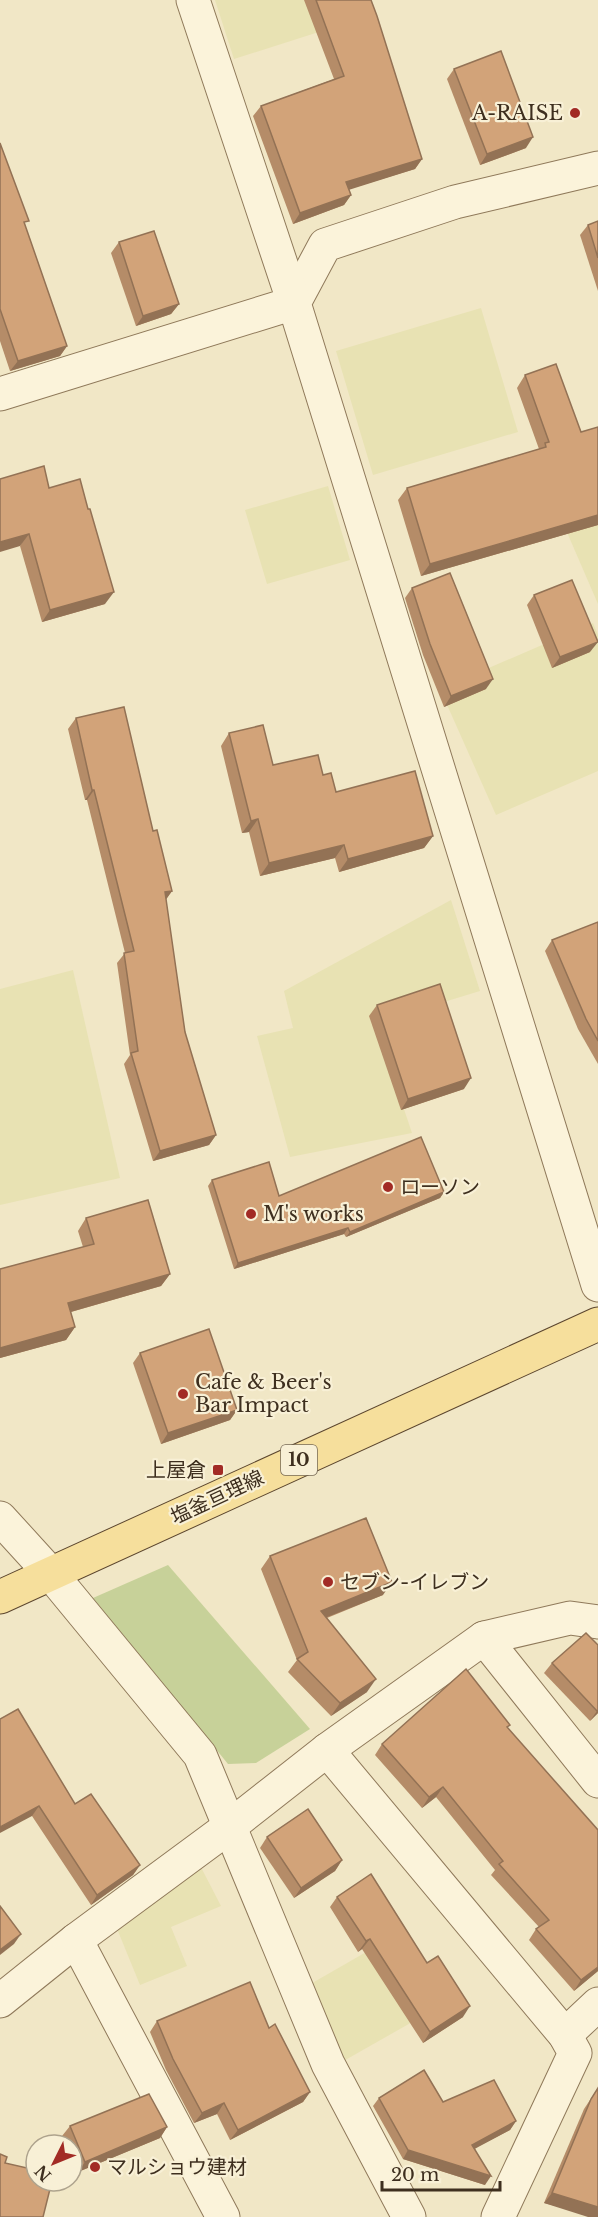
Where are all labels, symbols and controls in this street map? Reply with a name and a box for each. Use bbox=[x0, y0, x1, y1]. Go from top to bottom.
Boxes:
place label: A-RAISE bbox=[471, 101, 563, 125]
marker: A-RAISE bbox=[568, 106, 582, 120]
place label: ローソン bbox=[400, 1175, 480, 1199]
marker: ローソン bbox=[381, 1180, 395, 1194]
place label: M's works bbox=[263, 1202, 364, 1226]
marker: M's works bbox=[244, 1207, 258, 1221]
place label: Cafe & Beer's Bar Impact bbox=[195, 1370, 332, 1417]
marker: Cafe & Beer's Bar Impact bbox=[176, 1387, 190, 1401]
road number: 10 bbox=[281, 1445, 317, 1475]
place label: 上屋倉 bbox=[146, 1458, 206, 1482]
marker: 上屋倉 bbox=[211, 1463, 225, 1477]
street label: 塩釜亘理線 bbox=[167, 1465, 267, 1529]
place label: セブン-イレブン bbox=[340, 1570, 489, 1594]
marker: セブン-イレブン bbox=[321, 1575, 335, 1589]
north arrow bbox=[24, 2133, 84, 2193]
scale bar bbox=[382, 2154, 500, 2192]
place label: マルショウ建材 bbox=[107, 2155, 247, 2179]
marker: マルショウ建材 bbox=[88, 2160, 102, 2174]
text: N bbox=[31, 2161, 55, 2186]
text: 20 m bbox=[391, 2164, 439, 2186]

